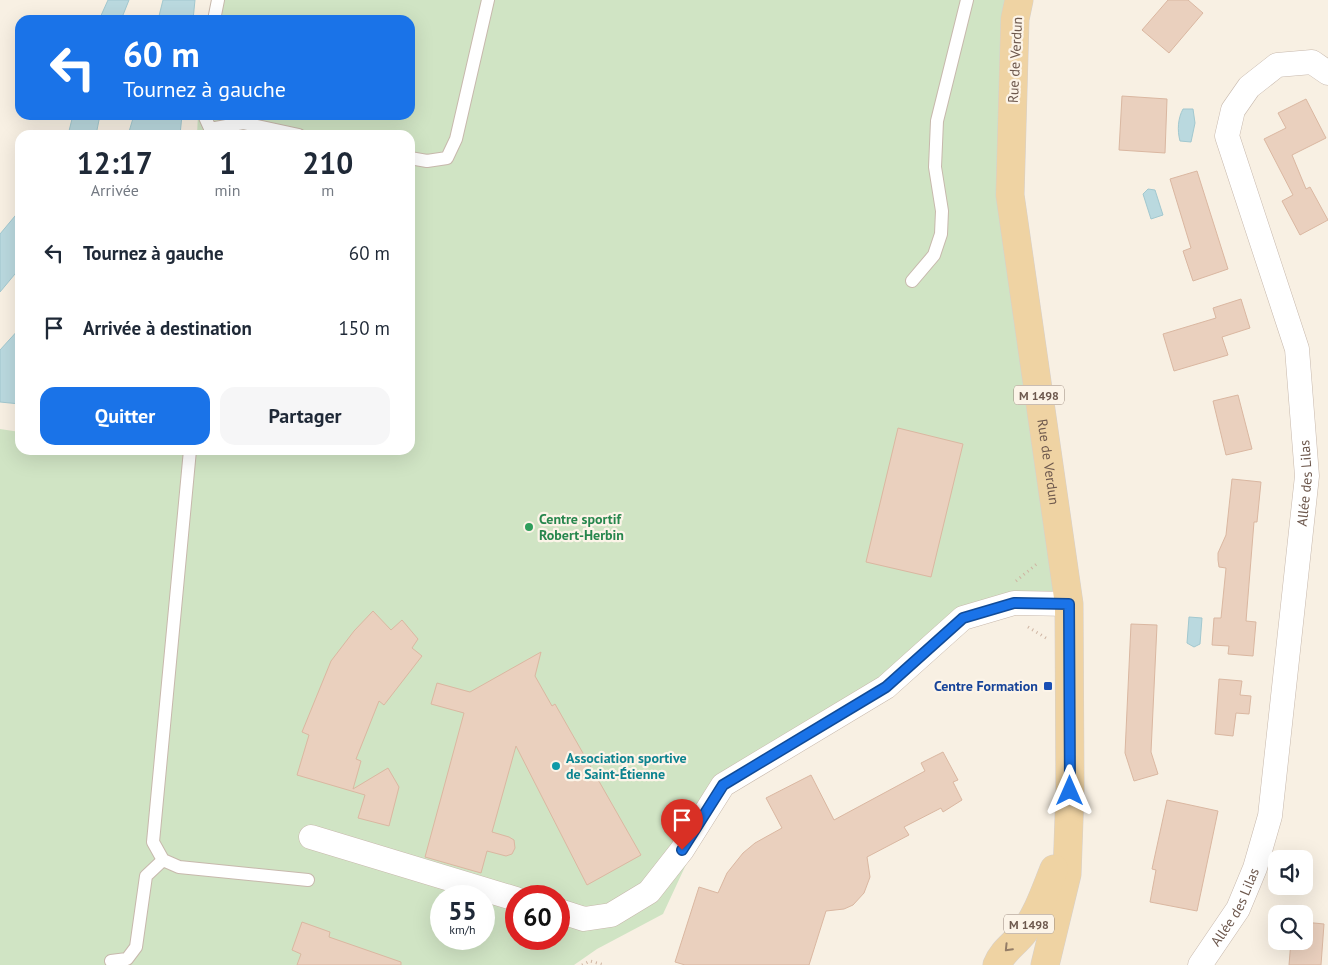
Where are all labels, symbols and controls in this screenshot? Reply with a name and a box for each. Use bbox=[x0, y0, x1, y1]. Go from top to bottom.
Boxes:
street label: Rue de Verdun bbox=[1004, 16, 1026, 104]
text: 60 m bbox=[123, 31, 200, 77]
icon: left bbox=[40, 35, 105, 100]
text: Tournez à gauche bbox=[123, 75, 286, 103]
text: 12:17 bbox=[77, 143, 153, 182]
text: 1 bbox=[219, 143, 236, 182]
text: 210 bbox=[302, 143, 353, 182]
text: Arrivée bbox=[91, 180, 139, 200]
text: min bbox=[215, 180, 241, 200]
text: m bbox=[321, 180, 334, 200]
icon: left bbox=[40, 239, 68, 267]
text: Tournez à gauche bbox=[83, 241, 224, 265]
text: 60 m bbox=[349, 241, 390, 265]
icon: arrive bbox=[40, 314, 68, 342]
text: Arrivée à destination bbox=[83, 316, 252, 340]
text: 150 m bbox=[338, 316, 390, 340]
road number: M 1498 bbox=[1014, 386, 1064, 404]
button: Quitter bbox=[40, 387, 210, 445]
button: Partager bbox=[220, 387, 390, 445]
street label: Rue de Verdun bbox=[1033, 418, 1064, 506]
street label: Allée des Lilas bbox=[1293, 439, 1316, 527]
place label: Centre sportif Robert-Herbin bbox=[539, 510, 624, 544]
marker: Centre sportif Robert-Herbin bbox=[523, 521, 535, 533]
place label: Centre Formation bbox=[934, 677, 1038, 695]
marker: Centre Formation bbox=[1042, 680, 1054, 692]
place label: Association sportive de Saint-Étienne bbox=[566, 749, 687, 783]
marker: Association sportive de Saint-Étienne bbox=[550, 760, 562, 772]
position arrow bbox=[1043, 764, 1095, 816]
pin bbox=[661, 799, 703, 850]
icon: arrive bbox=[668, 806, 696, 834]
map controls bbox=[1268, 850, 1313, 950]
button: sound bbox=[1268, 850, 1313, 895]
street label: Allée des Lilas bbox=[1206, 865, 1263, 950]
speed limit sign: 60 bbox=[505, 885, 570, 950]
text: 55 bbox=[448, 895, 477, 927]
button: search bbox=[1268, 905, 1313, 950]
road number: M 1498 bbox=[1004, 914, 1054, 934]
text: km/h bbox=[449, 922, 476, 937]
one-way arrow bbox=[1005, 942, 1014, 951]

